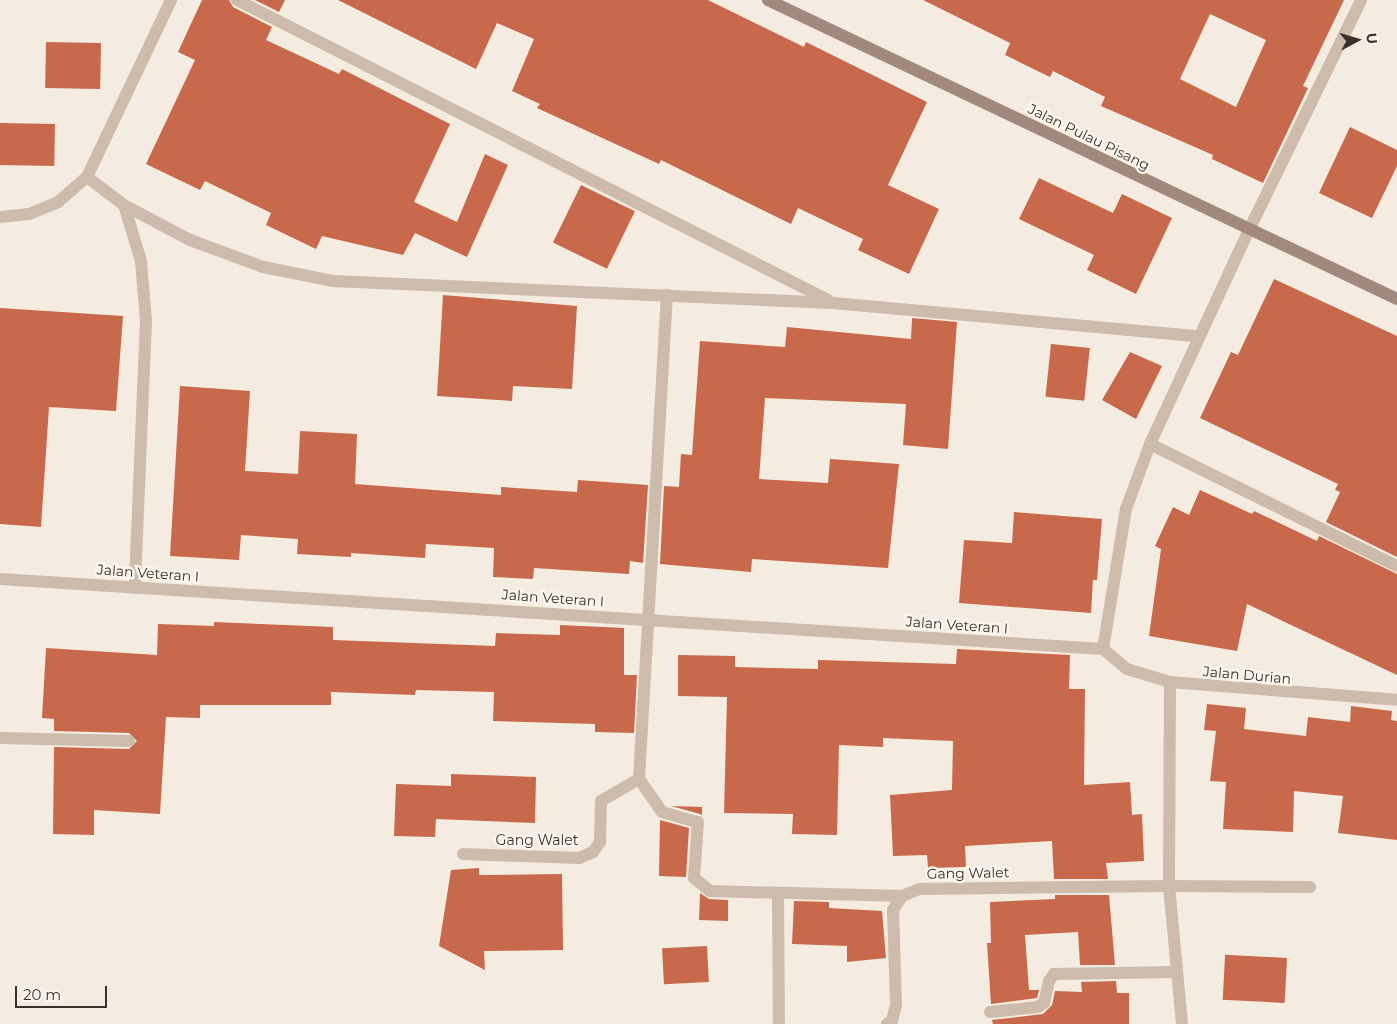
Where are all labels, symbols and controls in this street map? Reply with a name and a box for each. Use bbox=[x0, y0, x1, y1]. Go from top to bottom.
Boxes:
north arrow bbox=[1332, 15, 1382, 65]
text: U bbox=[1362, 32, 1381, 45]
street label: Jalan Pulau Pisang bbox=[1026, 100, 1152, 174]
street label: Jalan Veteran I bbox=[96, 561, 200, 585]
street label: Jalan Veteran I bbox=[501, 586, 605, 610]
street label: Jalan Veteran I bbox=[905, 613, 1009, 637]
street label: Jalan Durian bbox=[1202, 663, 1292, 687]
street label: Gang Walet bbox=[496, 832, 578, 848]
street label: Gang Walet bbox=[926, 864, 1010, 882]
scale bar bbox=[18, 976, 110, 1008]
text: 20 m bbox=[23, 985, 61, 1004]

